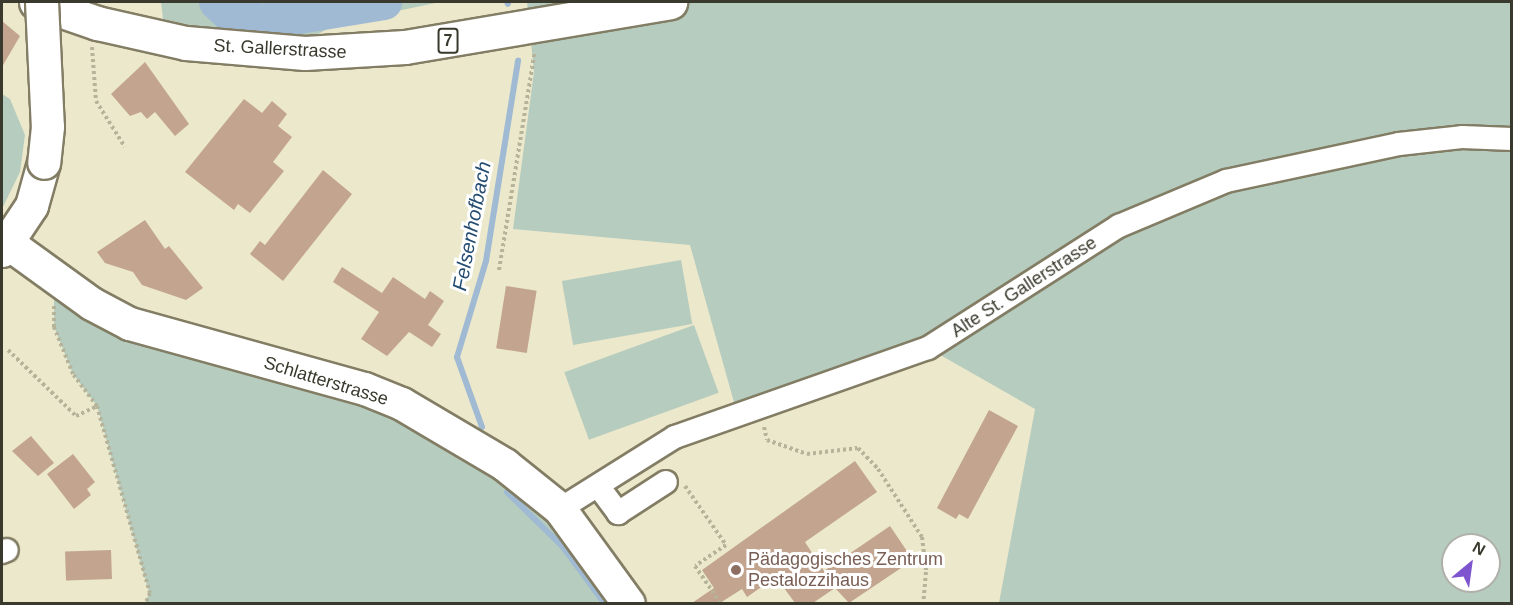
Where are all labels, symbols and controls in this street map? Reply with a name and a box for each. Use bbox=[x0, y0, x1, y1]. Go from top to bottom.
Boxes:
road number: 7 bbox=[438, 28, 458, 54]
street label: St. Gallerstrasse bbox=[213, 35, 347, 63]
water label: Felsenhofbach bbox=[448, 159, 496, 293]
street label: Alte St. Gallerstrasse bbox=[947, 232, 1101, 342]
street label: Schlatterstrasse bbox=[261, 352, 391, 410]
north arrow bbox=[1441, 533, 1501, 593]
text: N bbox=[1470, 538, 1488, 559]
place label: Pädagogisches Zentrum Pestalozzihaus bbox=[748, 549, 943, 592]
marker: Pädagogisches Zentrum Pestalozzihaus bbox=[729, 563, 743, 577]

